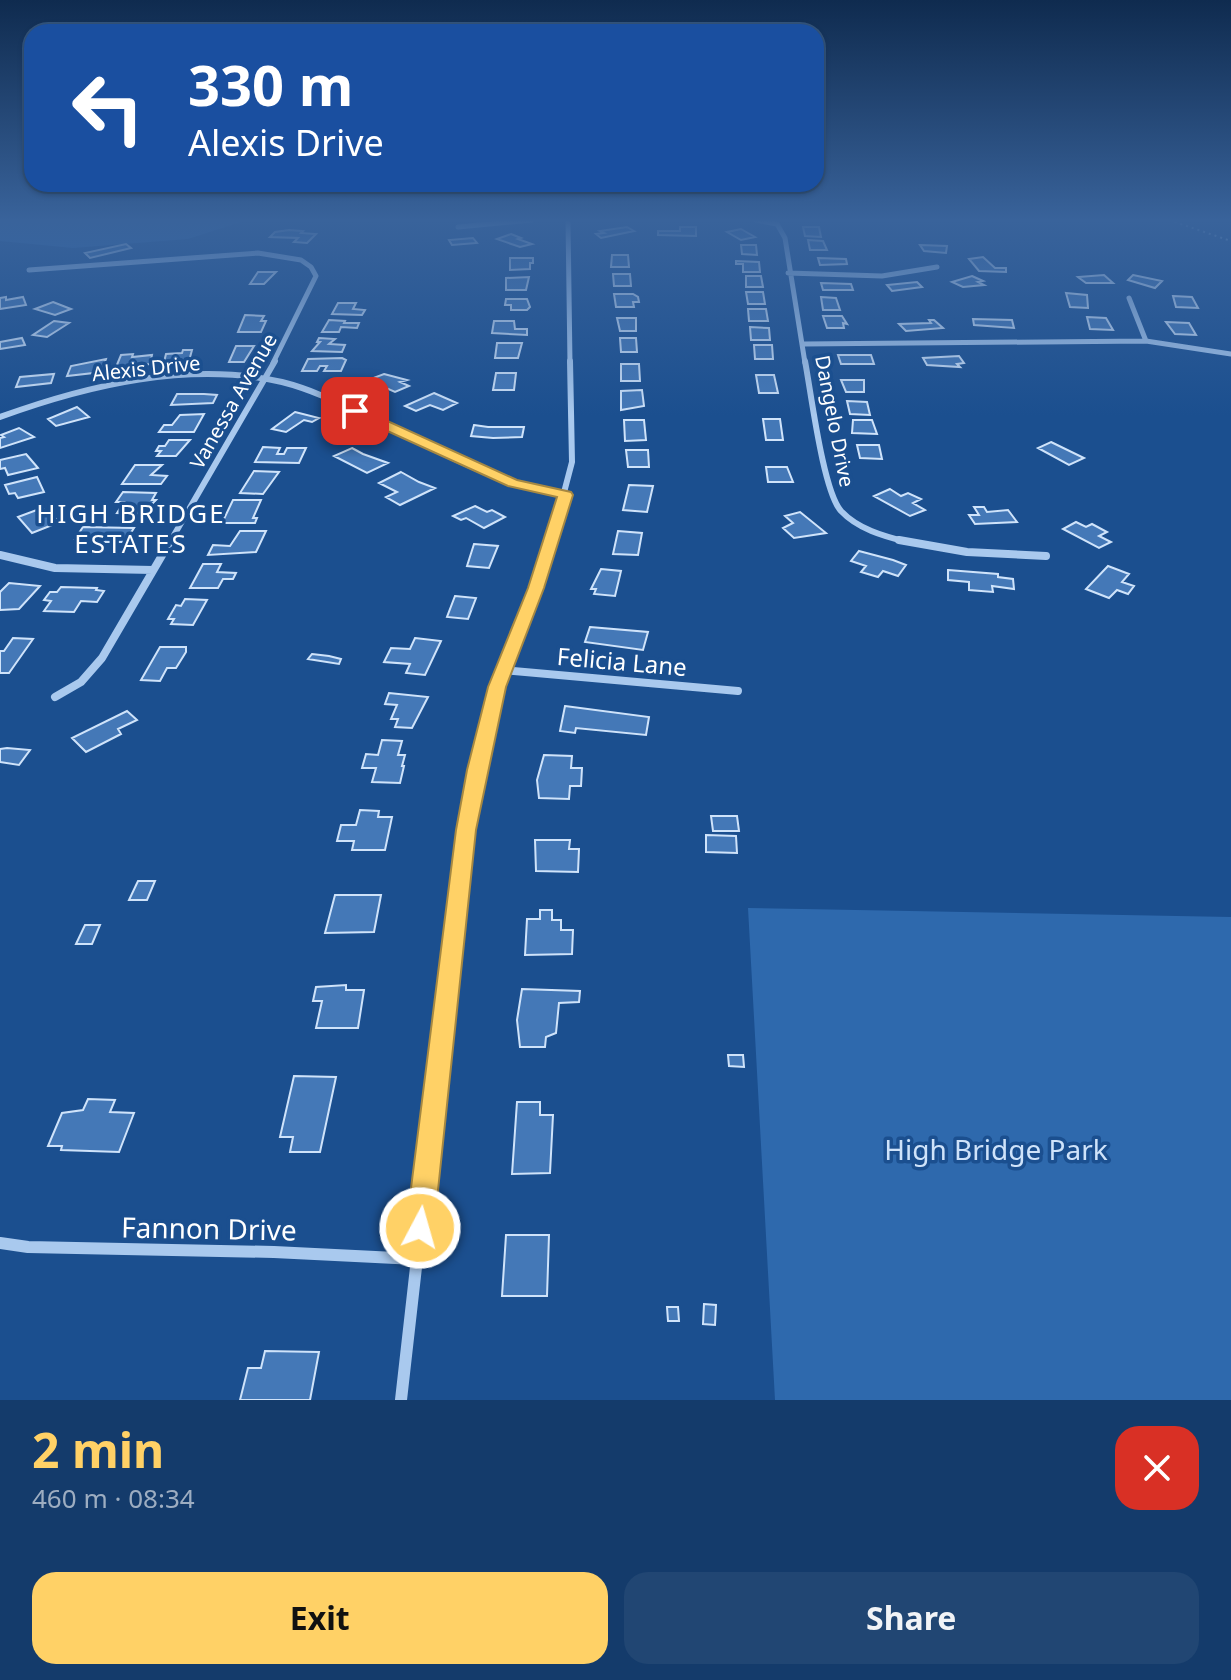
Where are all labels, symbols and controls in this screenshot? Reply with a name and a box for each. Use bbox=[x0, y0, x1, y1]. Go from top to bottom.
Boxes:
text: 330 m bbox=[188, 46, 353, 122]
icon: left bbox=[56, 56, 160, 160]
text: Alexis Drive bbox=[188, 118, 384, 167]
street label: Vanessa Avenue bbox=[183, 328, 283, 474]
street label: Alexis Drive bbox=[90, 349, 202, 387]
street label: Dangelo Drive bbox=[809, 353, 861, 489]
pin bbox=[321, 377, 389, 445]
icon: arrive bbox=[333, 389, 377, 433]
district label: HIGH BRIDGE ESTATES bbox=[36, 495, 226, 561]
street label: Felicia Lane bbox=[556, 639, 688, 683]
park label: High Bridge Park bbox=[884, 1130, 1108, 1168]
position arrow bbox=[378, 1186, 462, 1270]
street label: Fannon Drive bbox=[121, 1207, 297, 1249]
text: 2 min bbox=[32, 1417, 164, 1482]
button: close bbox=[1115, 1426, 1199, 1510]
text: 460 m · 08:34 bbox=[32, 1480, 195, 1516]
button: Exit bbox=[32, 1572, 608, 1664]
button: Share bbox=[624, 1572, 1199, 1664]

